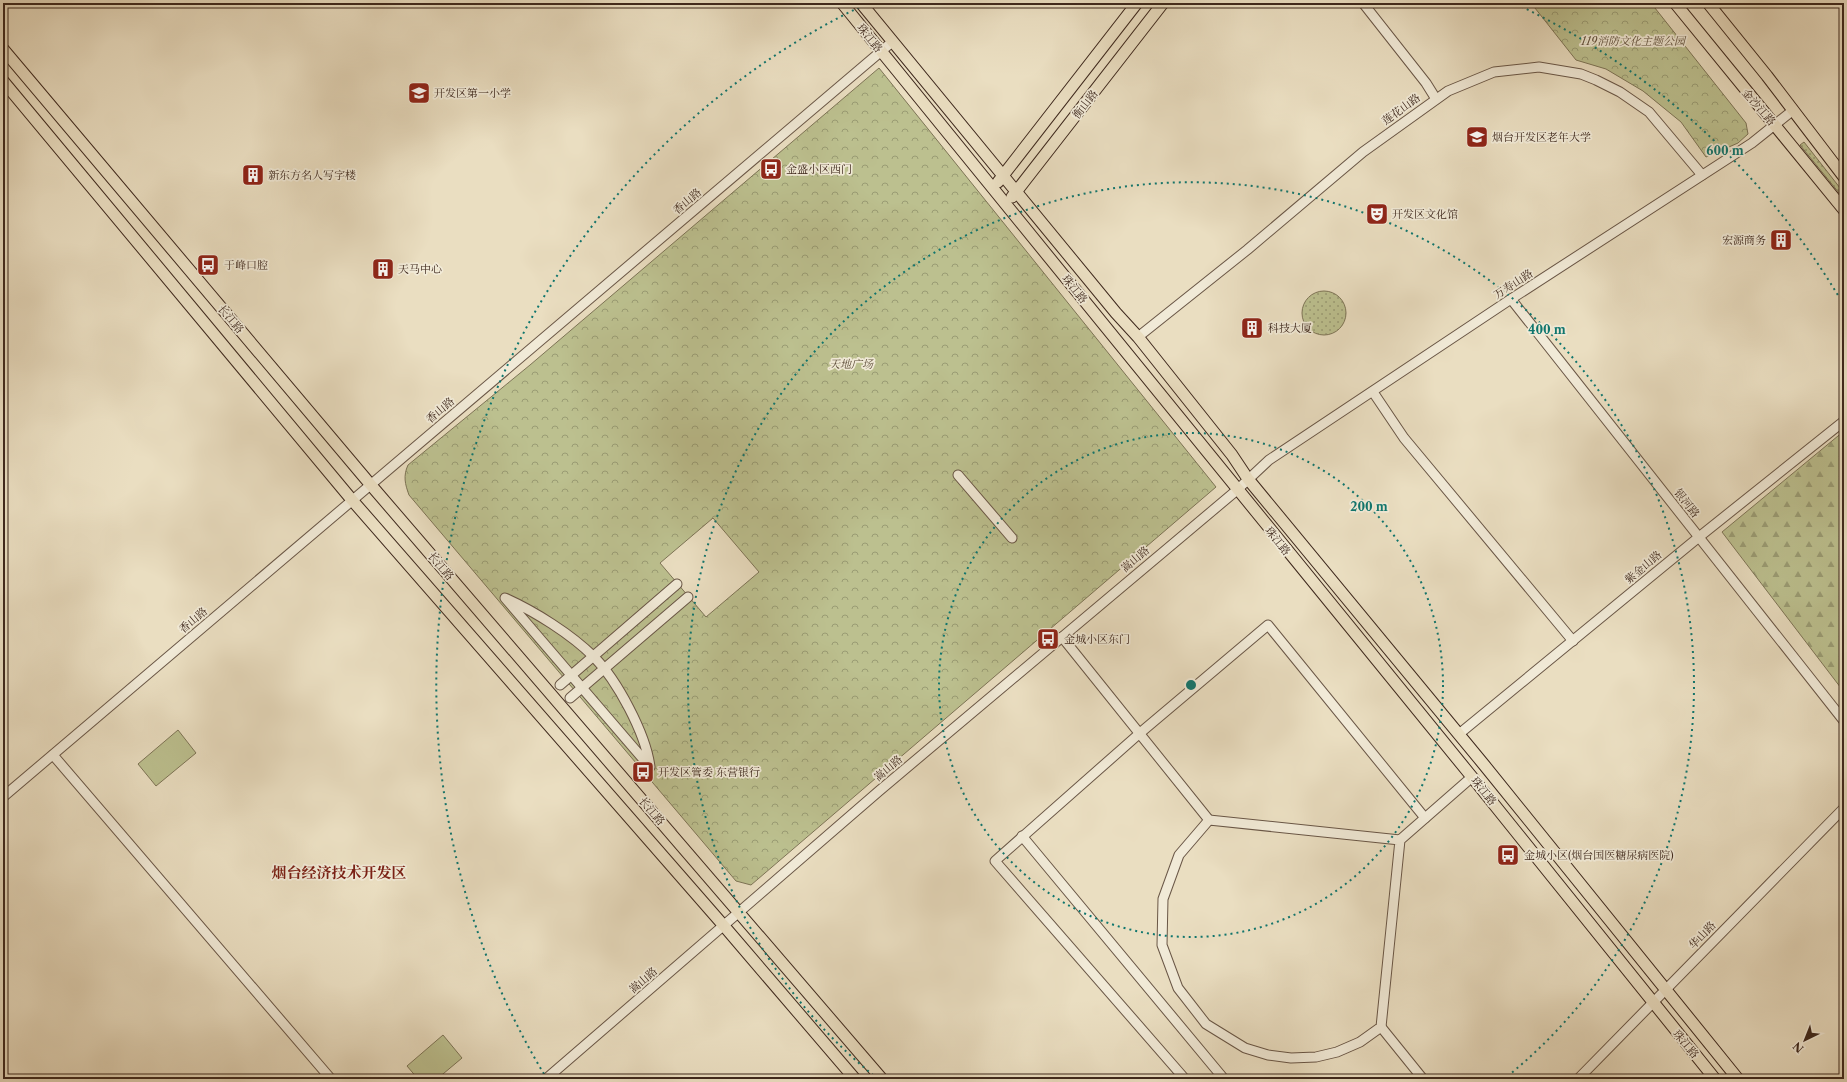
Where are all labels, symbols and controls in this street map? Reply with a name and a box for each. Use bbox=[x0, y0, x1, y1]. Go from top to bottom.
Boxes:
street label: 珠江路 bbox=[854, 21, 886, 55]
park label: 119消防文化主题公园 bbox=[1580, 34, 1687, 48]
school or university icon: 开发区第一小学 bbox=[406, 80, 432, 106]
place label: 开发区第一小学 bbox=[434, 86, 511, 100]
street label: 金沙江路 bbox=[1739, 86, 1779, 128]
street label: 衡山路 bbox=[1069, 87, 1101, 121]
street label: 莲花山路 bbox=[1379, 90, 1423, 128]
school or university icon: 烟台开发区老年大学 bbox=[1464, 124, 1490, 150]
place label: 烟台开发区老年大学 bbox=[1492, 130, 1591, 144]
text: 600 m bbox=[1706, 143, 1744, 158]
bus stop icon: 金盛小区西门 bbox=[758, 156, 784, 182]
building icon: 新东方名人写字楼 bbox=[240, 162, 266, 188]
place label: 金盛小区西门 bbox=[786, 162, 852, 176]
place label: 新东方名人写字楼 bbox=[268, 168, 356, 182]
street label: 香山路 bbox=[670, 185, 704, 217]
theatre icon: 开发区文化馆 bbox=[1364, 201, 1390, 227]
place label: 开发区文化馆 bbox=[1392, 207, 1458, 221]
building icon: 宏源商务 bbox=[1768, 227, 1794, 253]
place label: 宏源商务 bbox=[1722, 233, 1766, 247]
bus stop icon: 于峰口腔 bbox=[195, 252, 221, 278]
building icon: 天马中心 bbox=[370, 256, 396, 282]
place label: 于峰口腔 bbox=[224, 258, 268, 272]
place label: 天马中心 bbox=[398, 262, 442, 276]
street label: 万寿山路 bbox=[1491, 266, 1535, 302]
street label: 珠江路 bbox=[1059, 272, 1091, 306]
street label: 长江路 bbox=[215, 302, 247, 336]
building icon: 科技大厦 bbox=[1239, 315, 1265, 341]
place label: 科技大厦 bbox=[1268, 321, 1312, 335]
text: 400 m bbox=[1528, 322, 1566, 337]
park label: 天地广场 bbox=[829, 357, 874, 371]
street label: 香山路 bbox=[423, 394, 457, 426]
street label: 银河路 bbox=[1671, 486, 1703, 520]
text: 200 m bbox=[1350, 499, 1388, 514]
street label: 珠江路 bbox=[1262, 524, 1294, 558]
street label: 嵩山路 bbox=[1118, 543, 1152, 575]
street label: 紫金山路 bbox=[1622, 547, 1664, 587]
street label: 长江路 bbox=[425, 549, 457, 583]
street label: 香山路 bbox=[176, 604, 210, 636]
bus stop icon: 金城小区东门 bbox=[1035, 626, 1061, 652]
place label: 金城小区东门 bbox=[1064, 632, 1130, 646]
centre of rings bbox=[1184, 678, 1198, 692]
street label: 嵩山路 bbox=[871, 752, 905, 784]
bus stop icon: 开发区管委 东营银行 bbox=[630, 759, 656, 785]
place label: 开发区管委 东营银行 bbox=[658, 765, 760, 779]
street label: 珠江路 bbox=[1468, 774, 1500, 808]
street label: 长江路 bbox=[636, 794, 668, 828]
bus stop icon: 金城小区(烟台国医糖尿病医院) bbox=[1495, 842, 1521, 868]
place label: 金城小区(烟台国医糖尿病医院) bbox=[1524, 848, 1674, 862]
district label: 烟台经济技术开发区 bbox=[271, 863, 407, 882]
street label: 华山路 bbox=[1686, 918, 1718, 952]
street label: 嵩山路 bbox=[626, 964, 660, 996]
north arrow bbox=[1785, 1020, 1825, 1060]
street label: 珠江路 bbox=[1670, 1027, 1702, 1061]
text: N bbox=[1790, 1039, 1806, 1056]

